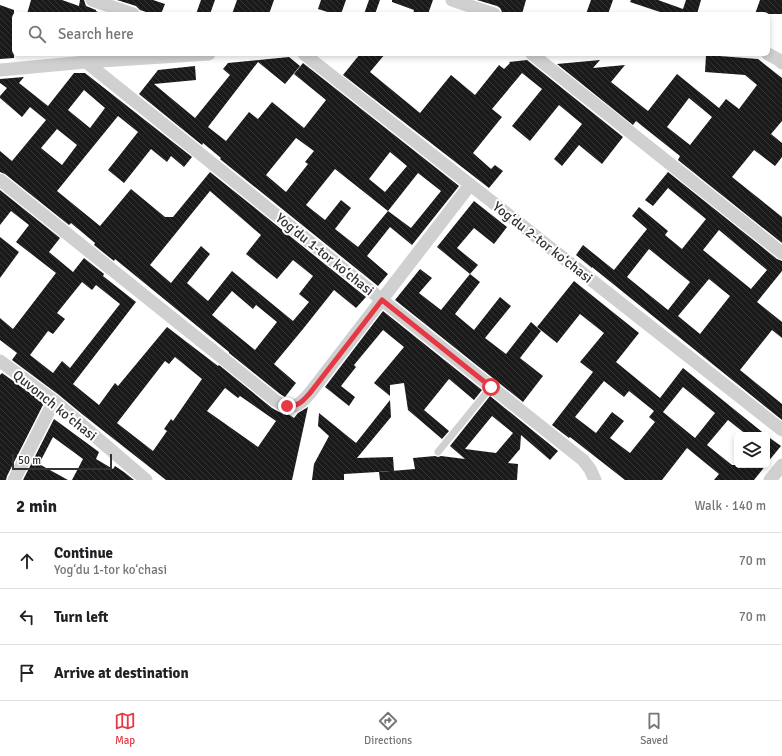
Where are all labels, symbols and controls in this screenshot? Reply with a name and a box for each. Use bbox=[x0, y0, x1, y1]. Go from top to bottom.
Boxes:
search box bbox=[12, 12, 770, 56]
icon: search bbox=[26, 23, 48, 45]
text: Search here bbox=[58, 25, 134, 43]
street label: Yogʻdu 2-tor koʻchasi bbox=[489, 198, 596, 287]
street label: Yogʻdu 1-tor koʻchasi bbox=[272, 210, 377, 299]
street label: Quvonch koʻchasi bbox=[9, 366, 100, 444]
route start bbox=[482, 378, 500, 396]
route end bbox=[278, 397, 296, 415]
map controls bbox=[734, 432, 770, 468]
button: layers bbox=[734, 432, 770, 468]
scale bar bbox=[12, 452, 112, 471]
text: 50 m bbox=[18, 454, 41, 467]
text: 2 min bbox=[16, 496, 57, 517]
text: Walk · 140 m bbox=[695, 498, 766, 514]
text: Continue bbox=[54, 544, 113, 562]
icon: ahead bbox=[16, 550, 38, 572]
text: 70 m bbox=[739, 553, 766, 569]
text: Yogʻdu 1-tor koʻchasi bbox=[54, 562, 167, 578]
icon: left bbox=[16, 606, 38, 628]
text: Turn left bbox=[54, 608, 108, 626]
text: 70 m bbox=[739, 609, 766, 625]
icon: arrive bbox=[16, 662, 38, 684]
text: Arrive at destination bbox=[54, 664, 189, 682]
tab: Map bbox=[114, 710, 136, 747]
tab: Directions bbox=[364, 710, 412, 747]
tab: Saved bbox=[640, 710, 668, 747]

